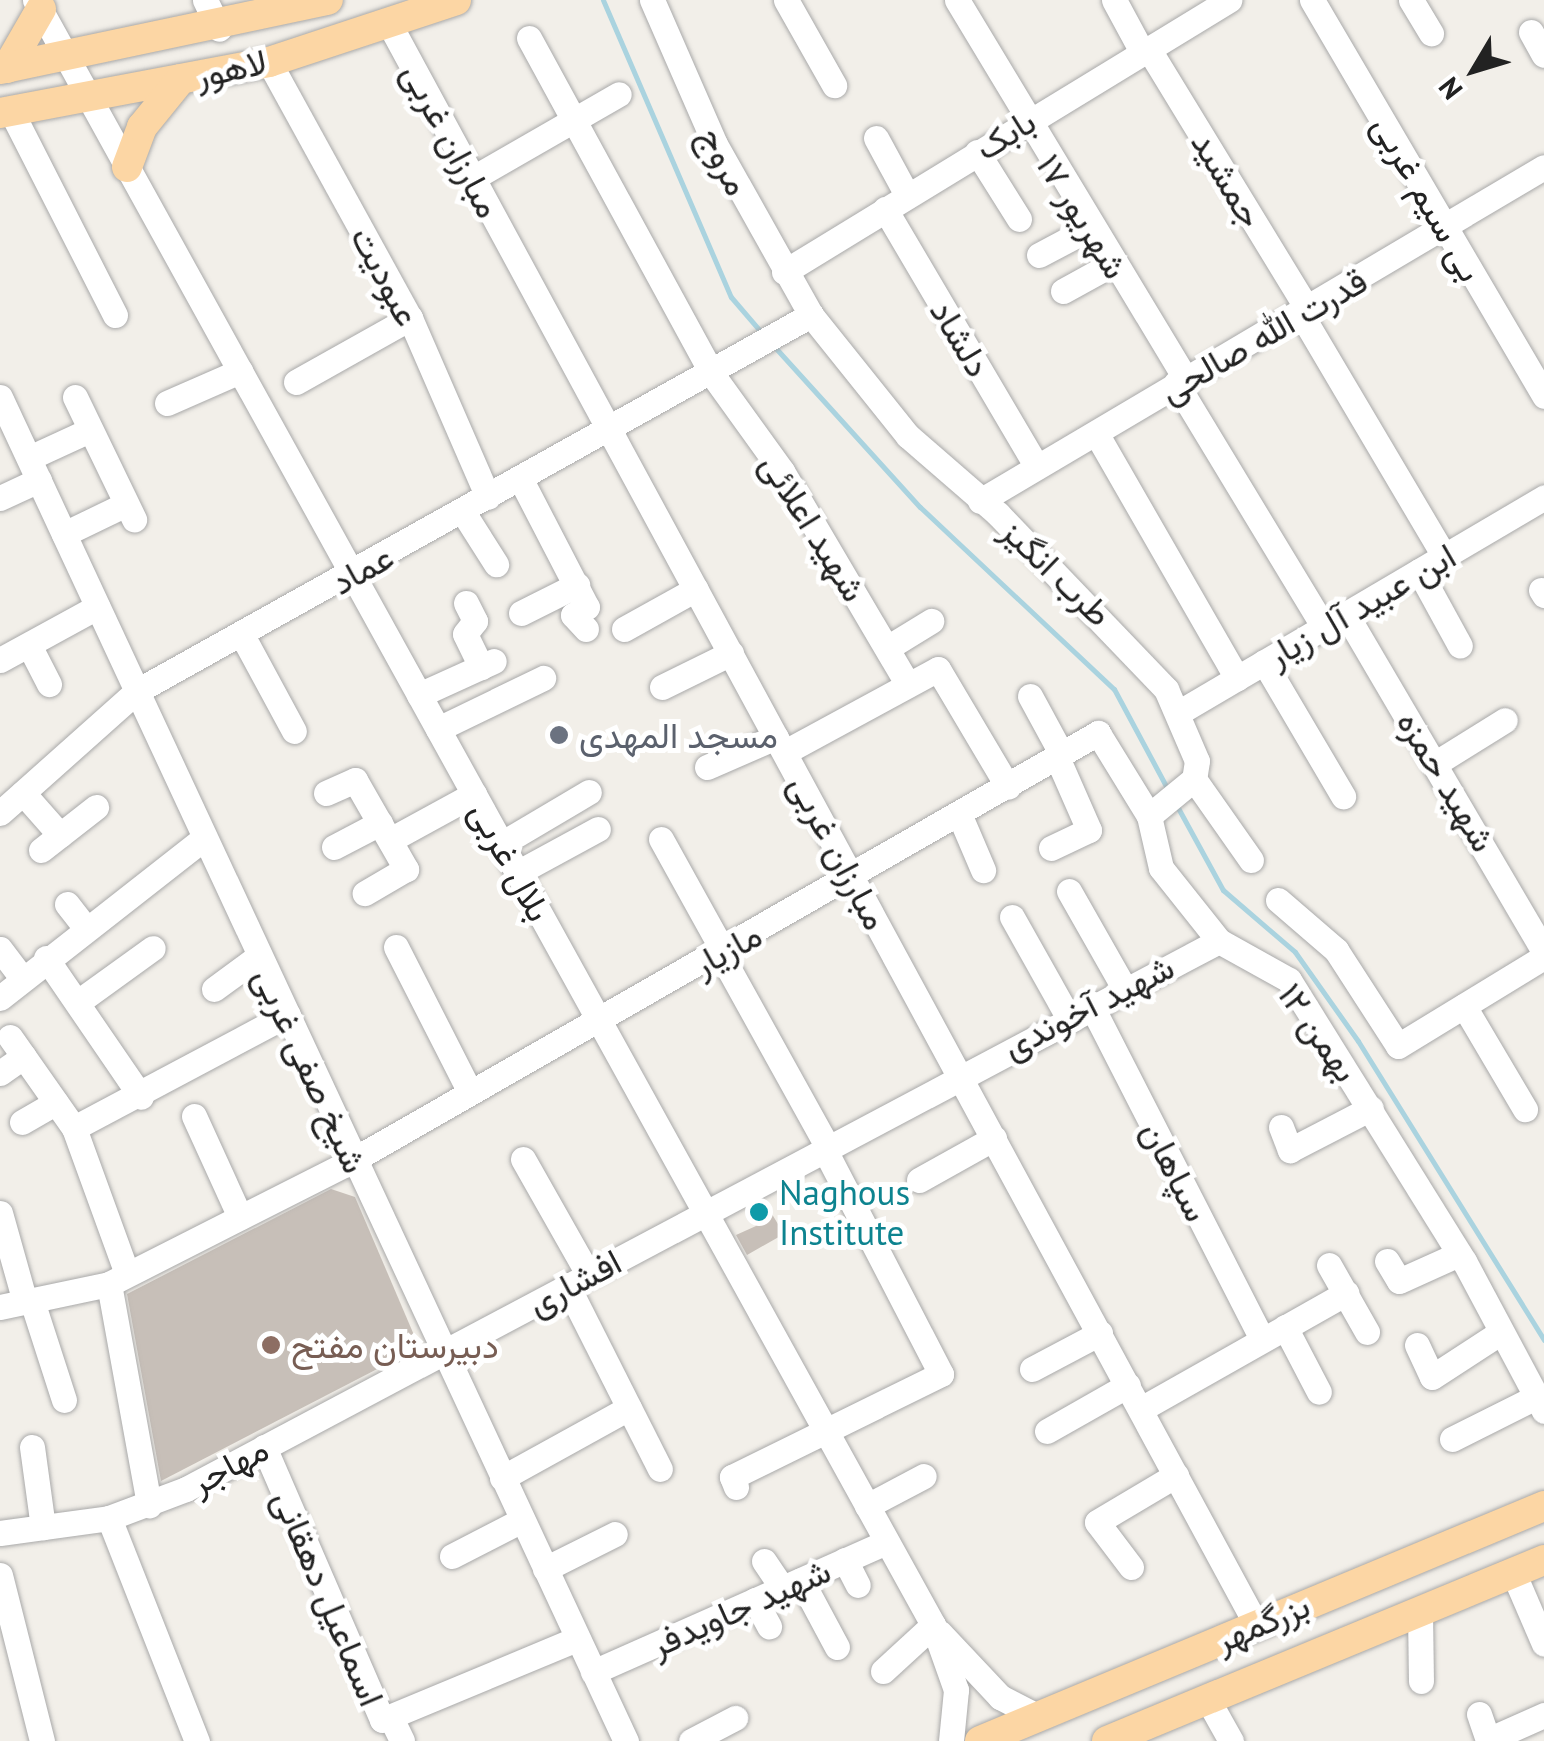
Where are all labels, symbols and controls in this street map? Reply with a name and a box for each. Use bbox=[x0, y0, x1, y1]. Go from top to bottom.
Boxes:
north arrow bbox=[1424, 20, 1524, 120]
street label: لاهور bbox=[192, 40, 270, 96]
street label: مبارزان غربی bbox=[394, 55, 510, 225]
text: N bbox=[1430, 70, 1470, 107]
street label: بابک bbox=[967, 100, 1043, 168]
street label: بی سیم غربی bbox=[1364, 108, 1492, 288]
street label: مروج bbox=[691, 120, 759, 202]
street label: جمشید bbox=[1183, 123, 1273, 235]
street label: ۱۷ شهریور bbox=[1028, 146, 1138, 286]
street label: عبودیت bbox=[343, 219, 429, 333]
street label: قدرت الله صالحی bbox=[1152, 259, 1374, 411]
street label: دلشاد bbox=[922, 292, 1000, 384]
street label: شهید اعلائی bbox=[752, 445, 876, 609]
street label: طرب انگیز bbox=[993, 509, 1121, 635]
street label: ابن عبید آل زیار bbox=[1259, 534, 1463, 676]
street label: عماد bbox=[324, 535, 400, 603]
street label: شهید حمزه bbox=[1389, 703, 1505, 859]
place label: مسجد المهدی bbox=[579, 714, 778, 756]
marker: مسجد المهدی bbox=[548, 724, 570, 746]
street label: مبارزان غربی bbox=[781, 767, 897, 937]
street label: بلال غربی bbox=[461, 794, 561, 928]
street label: مازیار bbox=[685, 913, 769, 985]
street label: شهید آخوندی bbox=[996, 945, 1180, 1067]
street label: شیخ صفی غربی bbox=[245, 961, 377, 1179]
street label: ۱۲ بهمن bbox=[1270, 975, 1368, 1089]
street label: سپاهان bbox=[1133, 1114, 1219, 1228]
place label: Naghous Institute bbox=[779, 1171, 910, 1253]
marker: Naghous Institute bbox=[748, 1201, 770, 1223]
street label: افشاری bbox=[520, 1240, 628, 1324]
place label: دبیرستان مفتح bbox=[291, 1324, 499, 1366]
marker: دبیرستان مفتح bbox=[260, 1334, 282, 1356]
street label: مهاجر bbox=[183, 1427, 275, 1503]
street label: اسماعیل دهقانی bbox=[265, 1484, 393, 1712]
street label: شهید جاویدفر bbox=[643, 1549, 837, 1665]
street label: بزرگمهر bbox=[1208, 1583, 1316, 1661]

